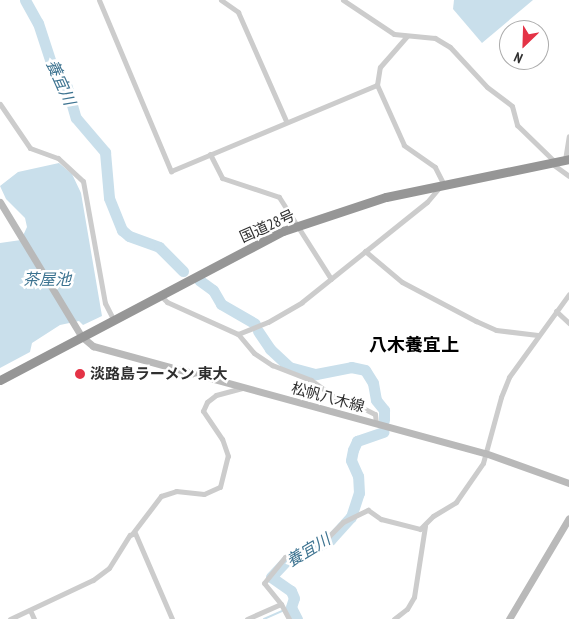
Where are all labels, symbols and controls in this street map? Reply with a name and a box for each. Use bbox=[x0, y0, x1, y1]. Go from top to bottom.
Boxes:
north arrow bbox=[499, 20, 549, 70]
text: N bbox=[511, 48, 525, 68]
water label: 養宜川 bbox=[42, 56, 80, 108]
street label: 国道28号 bbox=[237, 206, 297, 246]
water label: 茶屋池 bbox=[23, 269, 71, 289]
district label: 八木養宜上 bbox=[369, 334, 459, 356]
place label: 淡路島ラーメン 東大 bbox=[90, 365, 228, 383]
marker: 淡路島ラーメン 東大 bbox=[74, 368, 86, 380]
street label: 松帆八木線 bbox=[289, 379, 367, 415]
water label: 養宜川 bbox=[282, 529, 334, 571]

